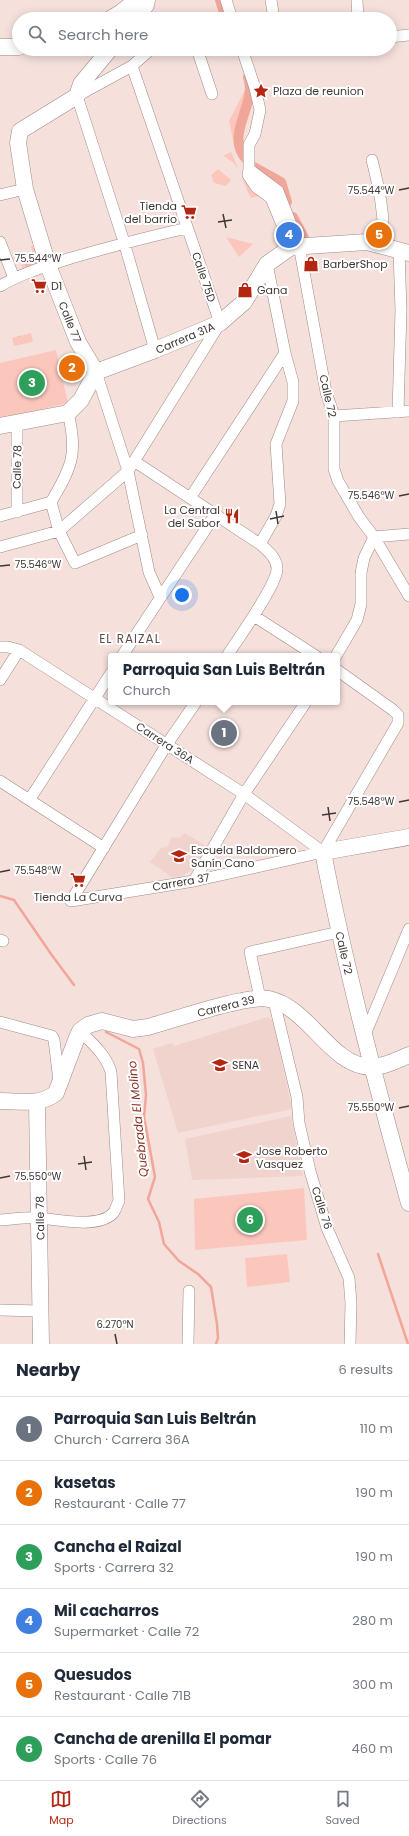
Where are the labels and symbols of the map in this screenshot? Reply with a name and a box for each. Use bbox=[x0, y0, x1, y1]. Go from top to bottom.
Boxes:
place icon: Plaza de reunion bbox=[252, 82, 270, 100]
place label: Plaza de reunion bbox=[273, 83, 364, 99]
text: 75.544°W bbox=[348, 183, 395, 198]
place label: Tienda del barrio bbox=[124, 198, 177, 227]
supermarket icon: Tienda del barrio bbox=[180, 203, 198, 221]
pin: 4 bbox=[276, 220, 302, 250]
pin: 5 bbox=[366, 220, 392, 250]
street label: Calle 75D bbox=[188, 250, 220, 304]
text: 75.544°W bbox=[15, 251, 62, 266]
shop icon: BarberShop bbox=[302, 255, 320, 273]
place label: BarberShop bbox=[323, 256, 388, 272]
supermarket icon: D1 bbox=[30, 277, 48, 295]
place label: D1 bbox=[51, 278, 62, 294]
shop icon: Gana bbox=[236, 281, 254, 299]
place label: Gana bbox=[257, 282, 287, 298]
street label: Calle 77 bbox=[55, 299, 85, 345]
street label: Carrera 31A bbox=[153, 318, 218, 358]
pin: 2 bbox=[59, 353, 85, 383]
pin: 3 bbox=[19, 368, 45, 398]
street label: Calle 72 bbox=[315, 373, 341, 419]
street label: Calle 78 bbox=[9, 445, 25, 489]
text: 75.546°W bbox=[348, 488, 395, 503]
place label: La Central del Sabor bbox=[164, 502, 220, 531]
restaurant icon: La Central del Sabor bbox=[223, 507, 241, 525]
text: 75.546°W bbox=[15, 557, 62, 572]
your location bbox=[172, 585, 192, 605]
district label: EL RAIZAL bbox=[99, 630, 161, 647]
street label: Carrera 36A bbox=[133, 718, 198, 768]
pin: 1 bbox=[211, 718, 237, 748]
text: 75.548°W bbox=[348, 794, 395, 809]
place label: Escuela Baldomero Sanín Cano bbox=[191, 842, 297, 871]
school or university icon: Escuela Baldomero Sanín Cano bbox=[170, 847, 188, 865]
text: 75.548°W bbox=[15, 863, 62, 878]
street label: Carrera 37 bbox=[151, 869, 211, 895]
supermarket icon: Tienda La Curva bbox=[69, 871, 87, 889]
place label: Tienda La Curva bbox=[34, 889, 122, 905]
street label: Calle 72 bbox=[331, 930, 357, 976]
street label: Carrera 39 bbox=[196, 991, 257, 1021]
school or university icon: SENA bbox=[211, 1056, 229, 1074]
place label: SENA bbox=[232, 1057, 260, 1073]
water label: Quebrada El Molino bbox=[123, 1060, 152, 1178]
text: 75.550°W bbox=[348, 1100, 395, 1115]
place label: Jose Roberto Vasquez bbox=[256, 1143, 328, 1172]
school or university icon: Jose Roberto Vasquez bbox=[235, 1148, 253, 1166]
text: 75.550°W bbox=[15, 1169, 62, 1184]
street label: Calle 76 bbox=[308, 1185, 336, 1231]
street label: Calle 78 bbox=[32, 1196, 48, 1240]
pin: 6 bbox=[237, 1205, 263, 1235]
text: 6.270°N bbox=[96, 1317, 134, 1332]

